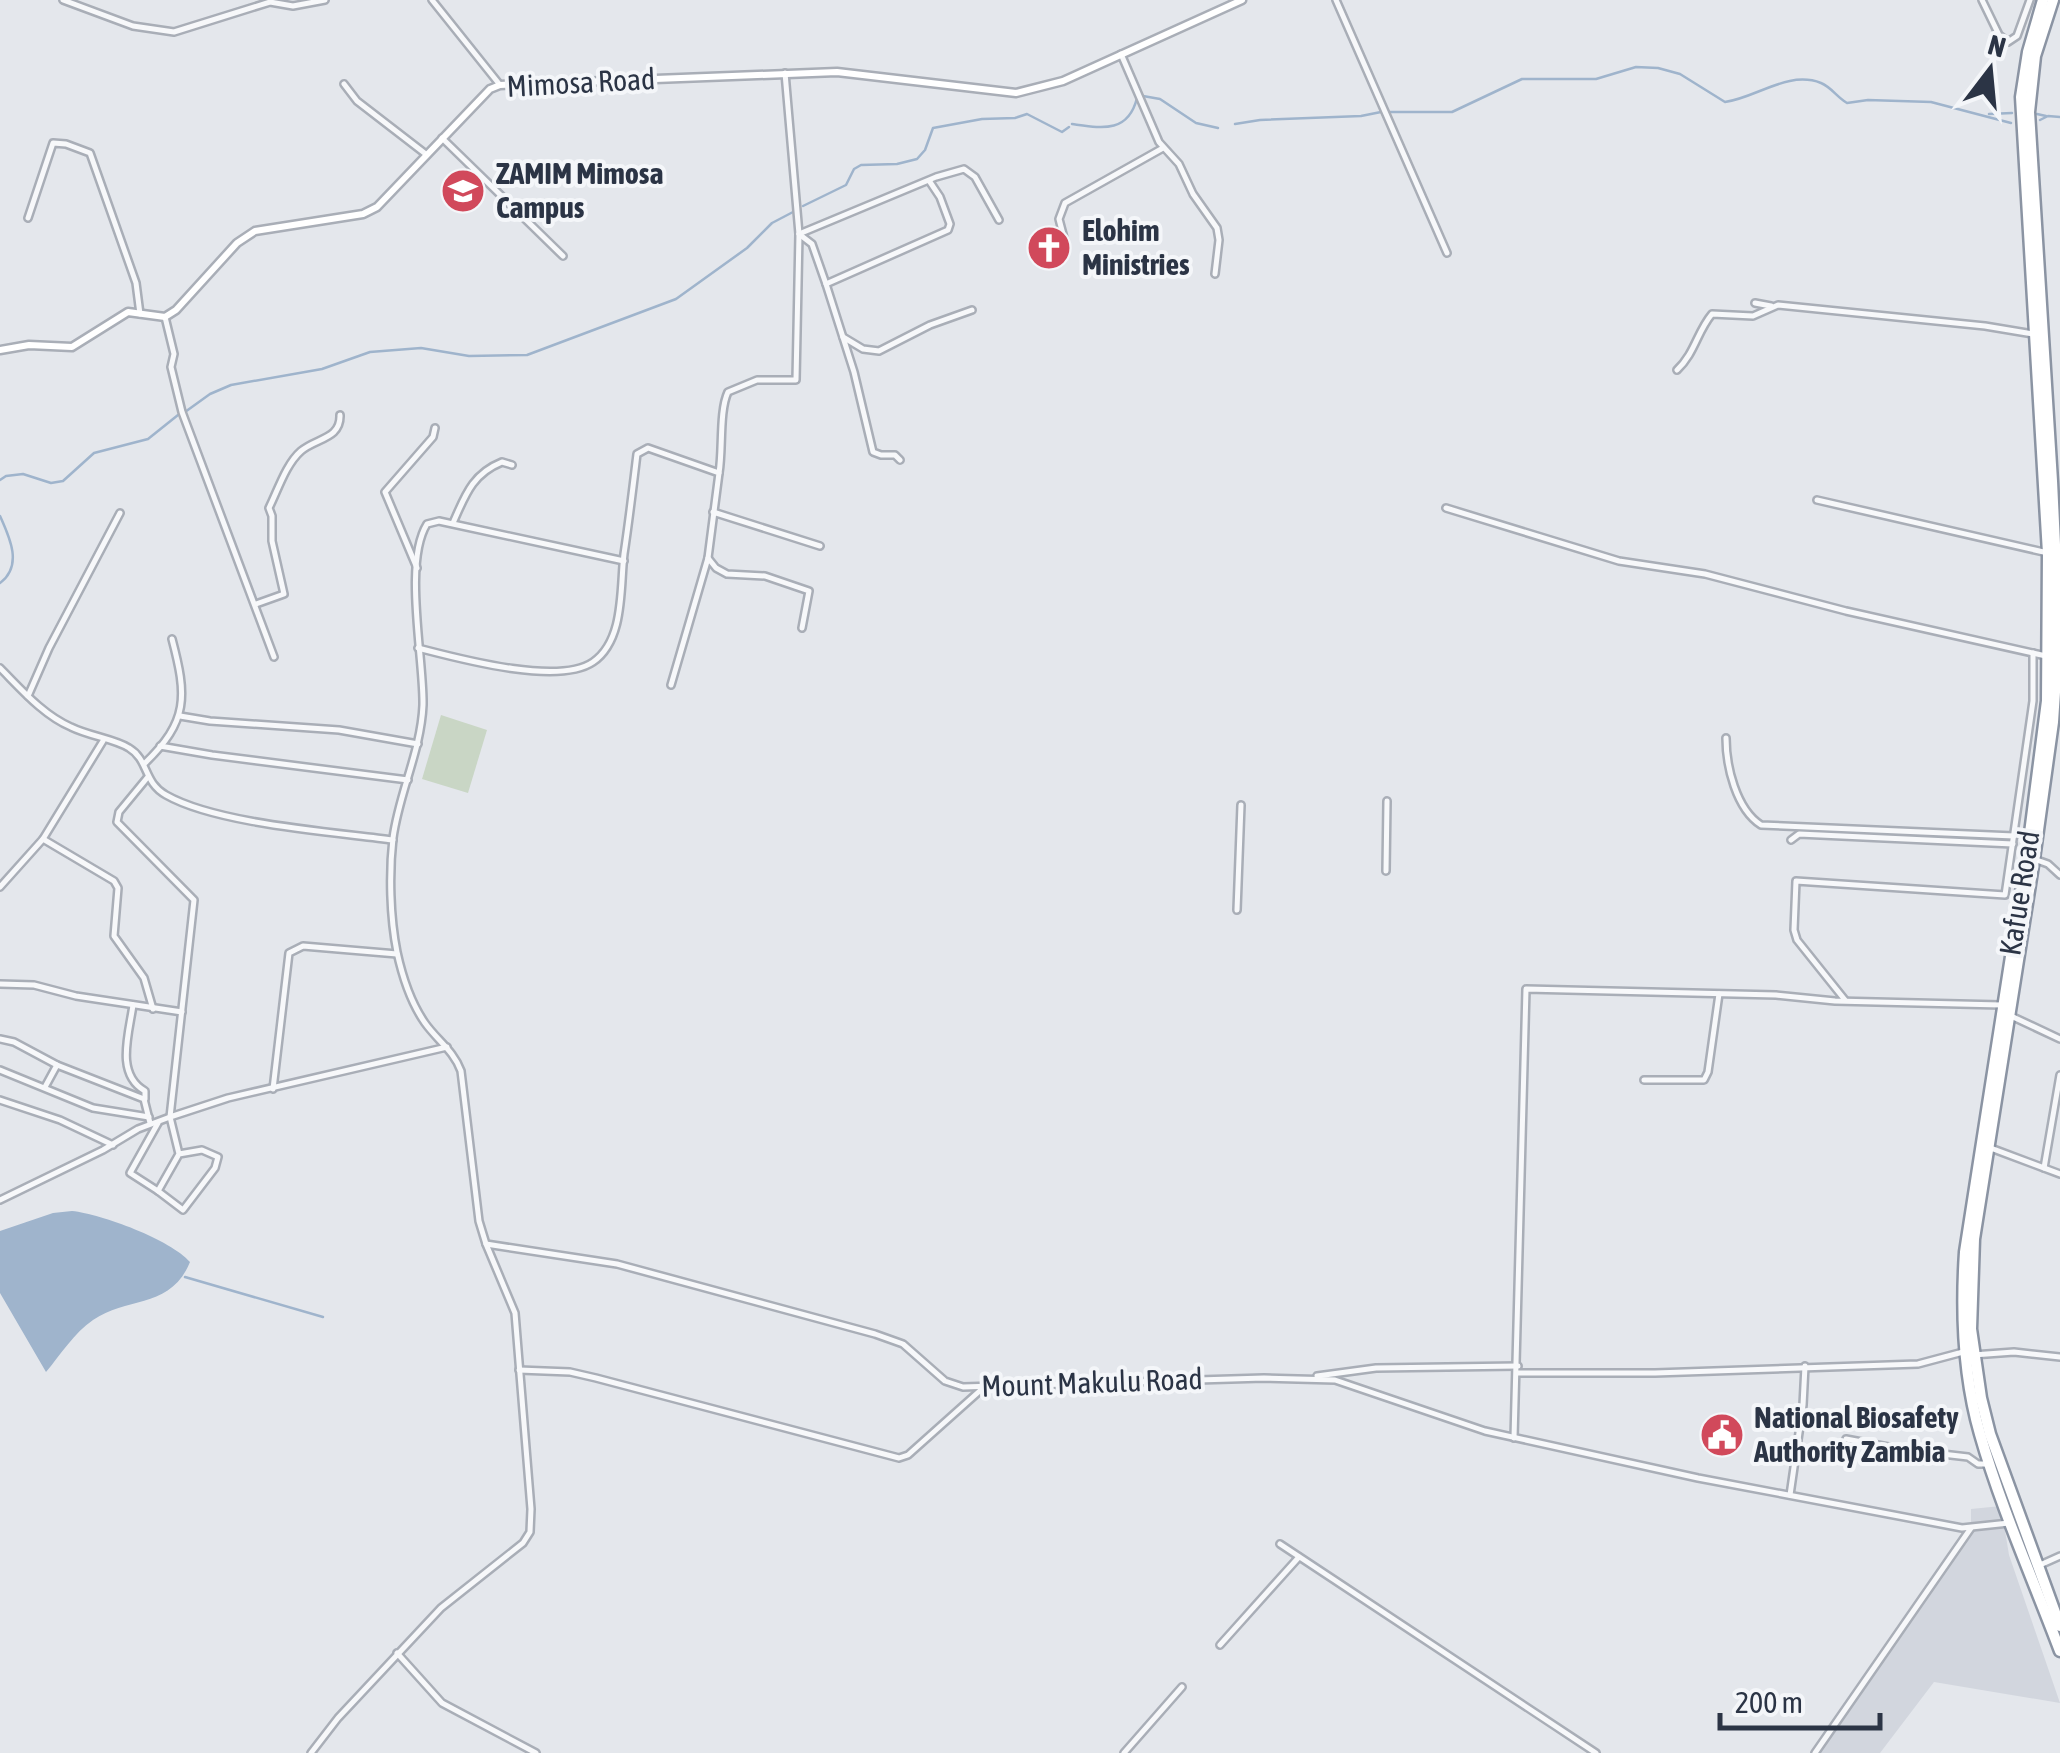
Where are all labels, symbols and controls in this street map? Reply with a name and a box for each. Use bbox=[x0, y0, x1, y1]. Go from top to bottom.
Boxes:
north arrow bbox=[1940, 20, 2040, 120]
text: N bbox=[1985, 28, 2009, 64]
street label: Mimosa Road bbox=[506, 61, 656, 103]
place label: ZAMIM Mimosa Campus bbox=[496, 156, 663, 224]
school or university icon: ZAMIM Mimosa Campus bbox=[440, 168, 486, 214]
place label: Elohim Ministries bbox=[1082, 213, 1190, 281]
church icon: Elohim Ministries bbox=[1026, 225, 1072, 271]
street label: Kafue Road bbox=[1992, 828, 2046, 958]
street label: Mount Makulu Road bbox=[981, 1361, 1203, 1403]
place label: National Biosafety Authority Zambia bbox=[1753, 1400, 1959, 1468]
public building icon: National Biosafety Authority Zambia bbox=[1699, 1412, 1745, 1458]
scale bar bbox=[1720, 1668, 1880, 1730]
text: 200 m bbox=[1735, 1685, 1803, 1719]

